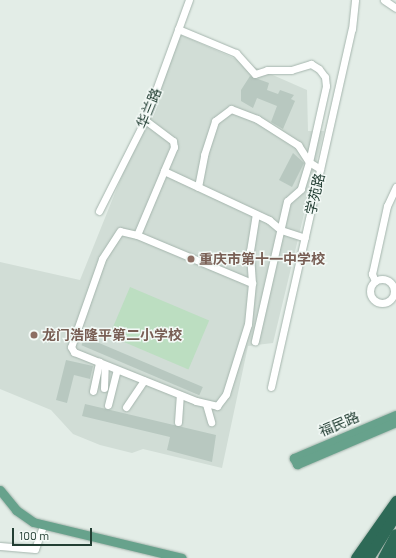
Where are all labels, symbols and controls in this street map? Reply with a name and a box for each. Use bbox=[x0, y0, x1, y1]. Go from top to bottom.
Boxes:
street label: 华兰路 bbox=[133, 85, 165, 131]
street label: 学苑路 bbox=[302, 172, 328, 216]
place label: 重庆市第十一中学校 bbox=[199, 251, 325, 267]
marker: 重庆市第十一中学校 bbox=[186, 254, 196, 264]
place label: 龙门浩隆平第二小学校 bbox=[42, 327, 182, 343]
marker: 龙门浩隆平第二小学校 bbox=[29, 330, 39, 340]
street label: 福民路 bbox=[316, 408, 362, 440]
scale bar bbox=[14, 520, 94, 546]
text: 100 m bbox=[19, 528, 49, 542]

